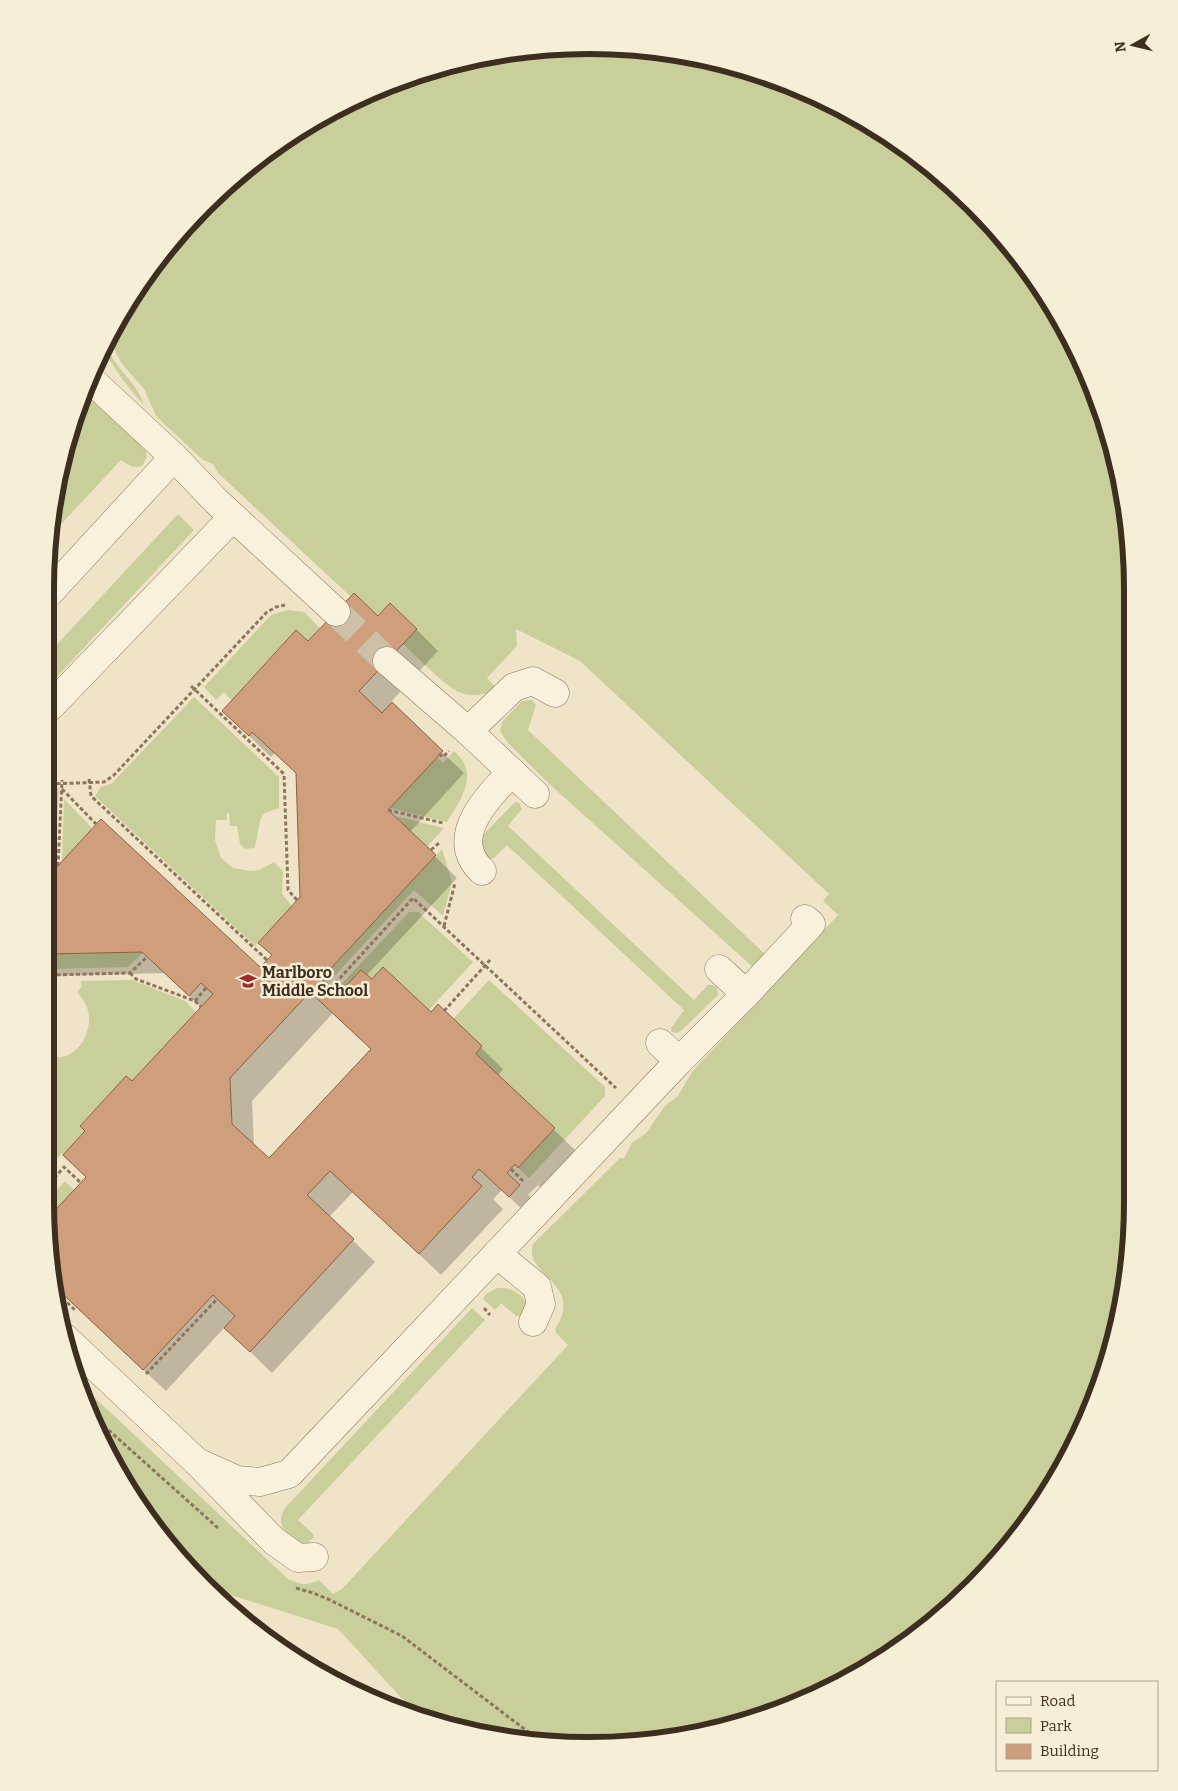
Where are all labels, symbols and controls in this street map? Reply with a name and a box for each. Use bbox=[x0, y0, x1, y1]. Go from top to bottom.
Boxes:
north arrow bbox=[1108, 20, 1158, 70]
text: N bbox=[1111, 40, 1130, 53]
place label: Marlboro Middle School bbox=[262, 963, 368, 1000]
school or university icon: Marlboro Middle School bbox=[238, 971, 258, 991]
legend bbox=[996, 1681, 1158, 1771]
text: Road bbox=[1040, 1692, 1075, 1710]
text: Park bbox=[1040, 1717, 1072, 1735]
text: Building bbox=[1040, 1742, 1099, 1760]

